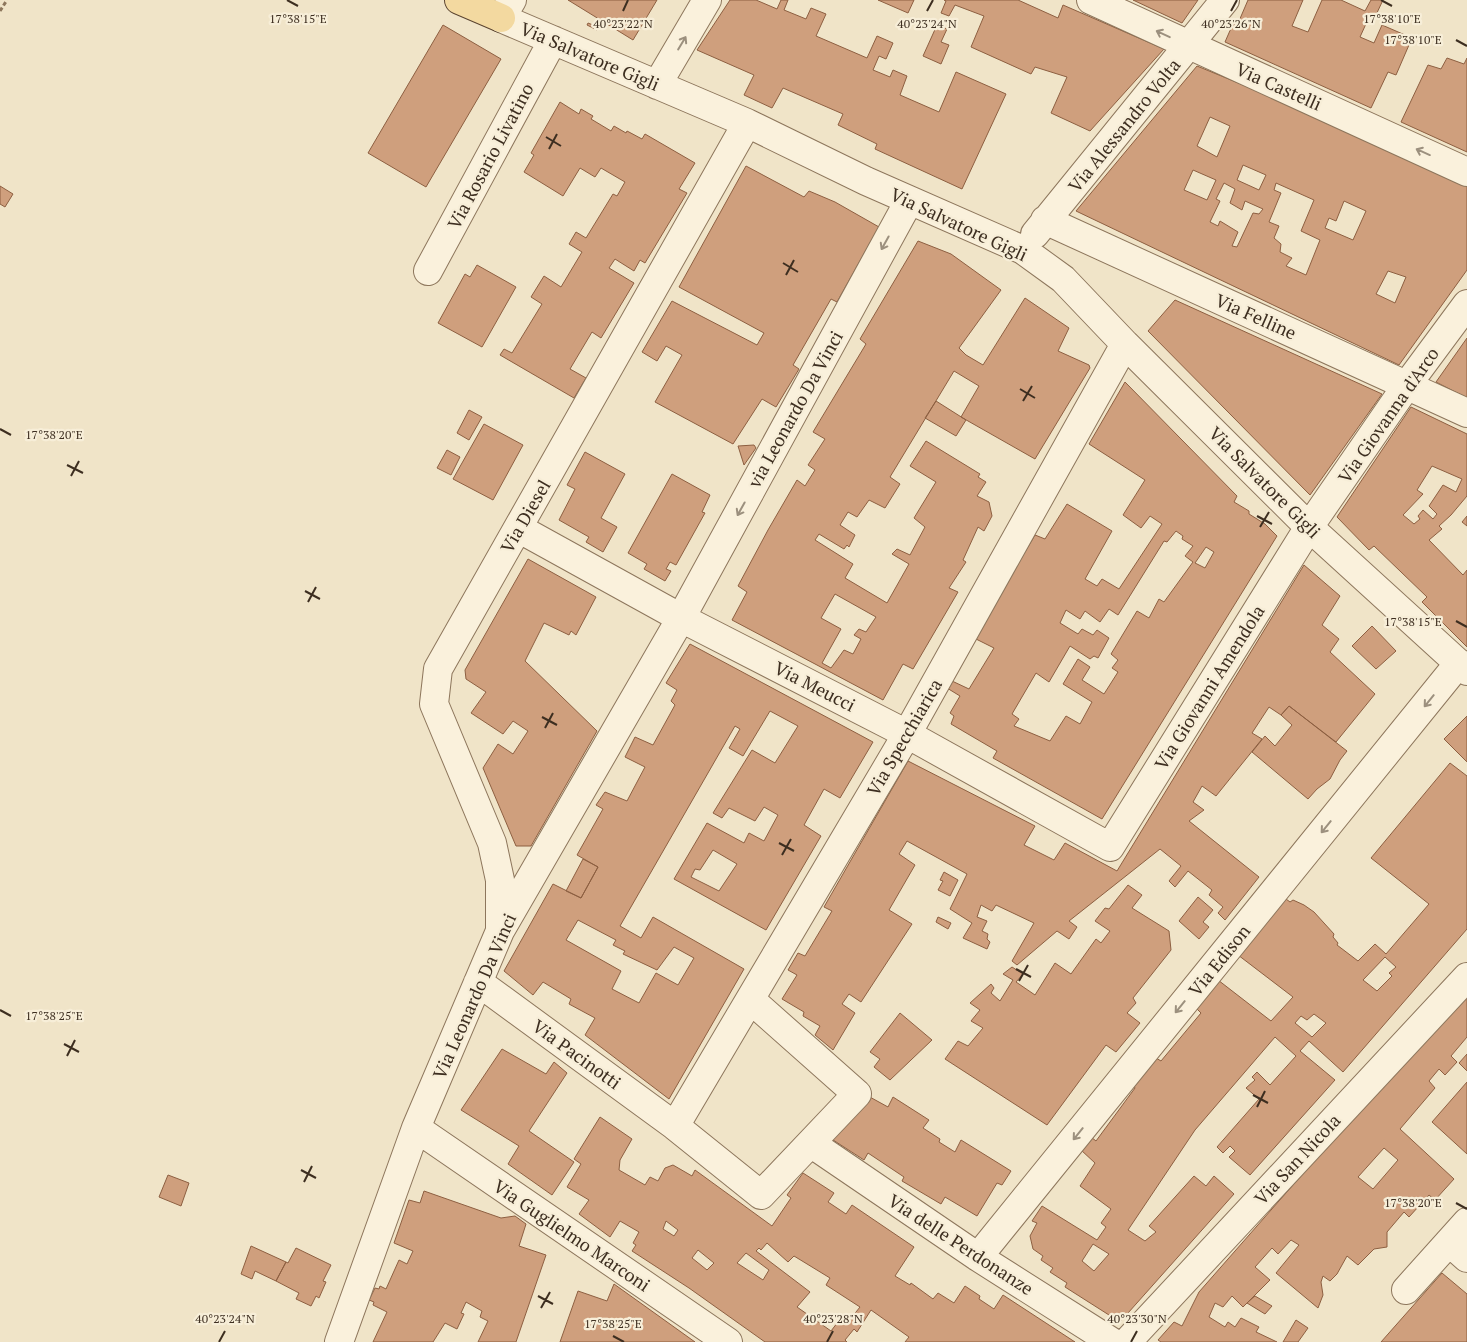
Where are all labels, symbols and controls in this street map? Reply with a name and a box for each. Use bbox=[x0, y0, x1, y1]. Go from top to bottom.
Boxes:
text: 17°38'15"E bbox=[269, 11, 327, 26]
text: 17°38'10"E bbox=[1363, 11, 1421, 26]
street label: Via Salvatore Gigli bbox=[517, 16, 663, 96]
text: 40°23'22"N bbox=[593, 16, 653, 31]
text: 40°23'24"N bbox=[897, 16, 957, 31]
text: 40°23'26"N bbox=[1201, 16, 1261, 31]
one-way arrow bbox=[1156, 28, 1171, 38]
text: 17°38'10"E bbox=[1384, 32, 1442, 47]
one-way arrow bbox=[678, 36, 688, 50]
street label: Via Alessandro Volta bbox=[1063, 53, 1185, 197]
street label: Via Castelli bbox=[1232, 56, 1326, 116]
street label: Via Rosario Livatino bbox=[441, 79, 539, 233]
one-way arrow bbox=[1416, 146, 1431, 156]
street label: Via Salvatore Gigli bbox=[887, 182, 1031, 266]
one-way arrow bbox=[880, 236, 890, 251]
street label: Via Felline bbox=[1212, 288, 1300, 344]
street label: via Leonardo Da Vinci bbox=[741, 326, 848, 493]
street label: Via Giovanna d'Arco bbox=[1332, 342, 1444, 488]
street label: Via Salvatore Gigli bbox=[1204, 421, 1326, 543]
text: 17°38'20"E bbox=[25, 427, 83, 442]
street label: Via Diesel bbox=[494, 475, 556, 557]
one-way arrow bbox=[735, 501, 745, 516]
street label: Via Giovanni Amendola bbox=[1149, 600, 1269, 774]
text: 17°38'15"E bbox=[1384, 614, 1442, 629]
street label: Via Meucci bbox=[770, 655, 860, 717]
street label: Via Specchiarica bbox=[861, 674, 947, 800]
one-way arrow bbox=[1423, 694, 1434, 707]
one-way arrow bbox=[1321, 820, 1332, 833]
street label: Via Leonardo Da Vinci bbox=[427, 909, 521, 1083]
street label: Via Edison bbox=[1183, 919, 1255, 1001]
one-way arrow bbox=[1175, 1001, 1186, 1014]
text: 17°38'25"E bbox=[25, 1008, 83, 1023]
street label: Via Pacinotti bbox=[528, 1014, 626, 1094]
street label: Via San Nicola bbox=[1249, 1108, 1345, 1210]
one-way arrow bbox=[1072, 1127, 1083, 1140]
street label: Via Guglielmo Marconi bbox=[489, 1174, 655, 1296]
street label: Via delle Perdonanze bbox=[884, 1188, 1038, 1300]
text: 17°38'20"E bbox=[1384, 1195, 1442, 1210]
text: 40°23'24"N bbox=[195, 1311, 255, 1326]
text: 40°23'28"N bbox=[803, 1311, 863, 1326]
text: 40°23'30"N bbox=[1107, 1311, 1167, 1326]
text: 17°38'25"E bbox=[584, 1316, 642, 1331]

